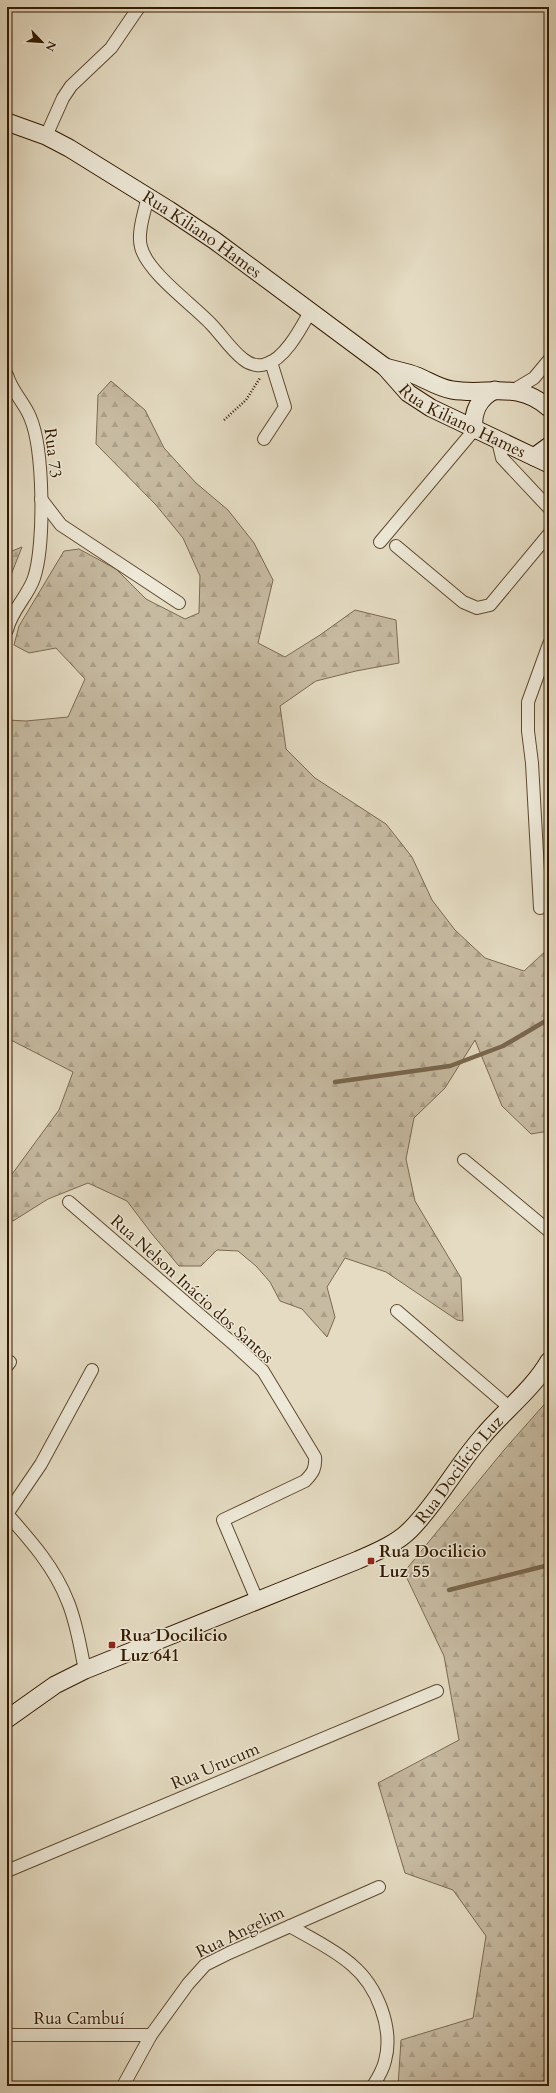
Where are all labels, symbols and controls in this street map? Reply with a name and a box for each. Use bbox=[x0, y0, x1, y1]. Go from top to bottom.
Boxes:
north arrow bbox=[22, 22, 62, 62]
text: N bbox=[42, 39, 59, 54]
street label: Rua Kiliano Hames bbox=[138, 185, 267, 283]
street label: Rua Kiliano Hames bbox=[394, 379, 530, 463]
street label: Rua 73 bbox=[39, 427, 67, 479]
street label: Rua Nelson Inácio dos Santos bbox=[106, 1210, 279, 1369]
street label: Rua Docilício Luz bbox=[410, 1410, 508, 1529]
place label: Rua Docilicio Luz 55 bbox=[379, 1540, 487, 1583]
marker: Rua Docilicio Luz 55 bbox=[366, 1556, 376, 1566]
place label: Rua Docilicio Luz 641 bbox=[120, 1624, 228, 1667]
marker: Rua Docilicio Luz 641 bbox=[107, 1640, 117, 1650]
street label: Rua Urucum bbox=[167, 1737, 263, 1795]
street label: Rua Angelim bbox=[192, 1900, 289, 1963]
street label: Rua Cambuí bbox=[34, 2007, 125, 2030]

